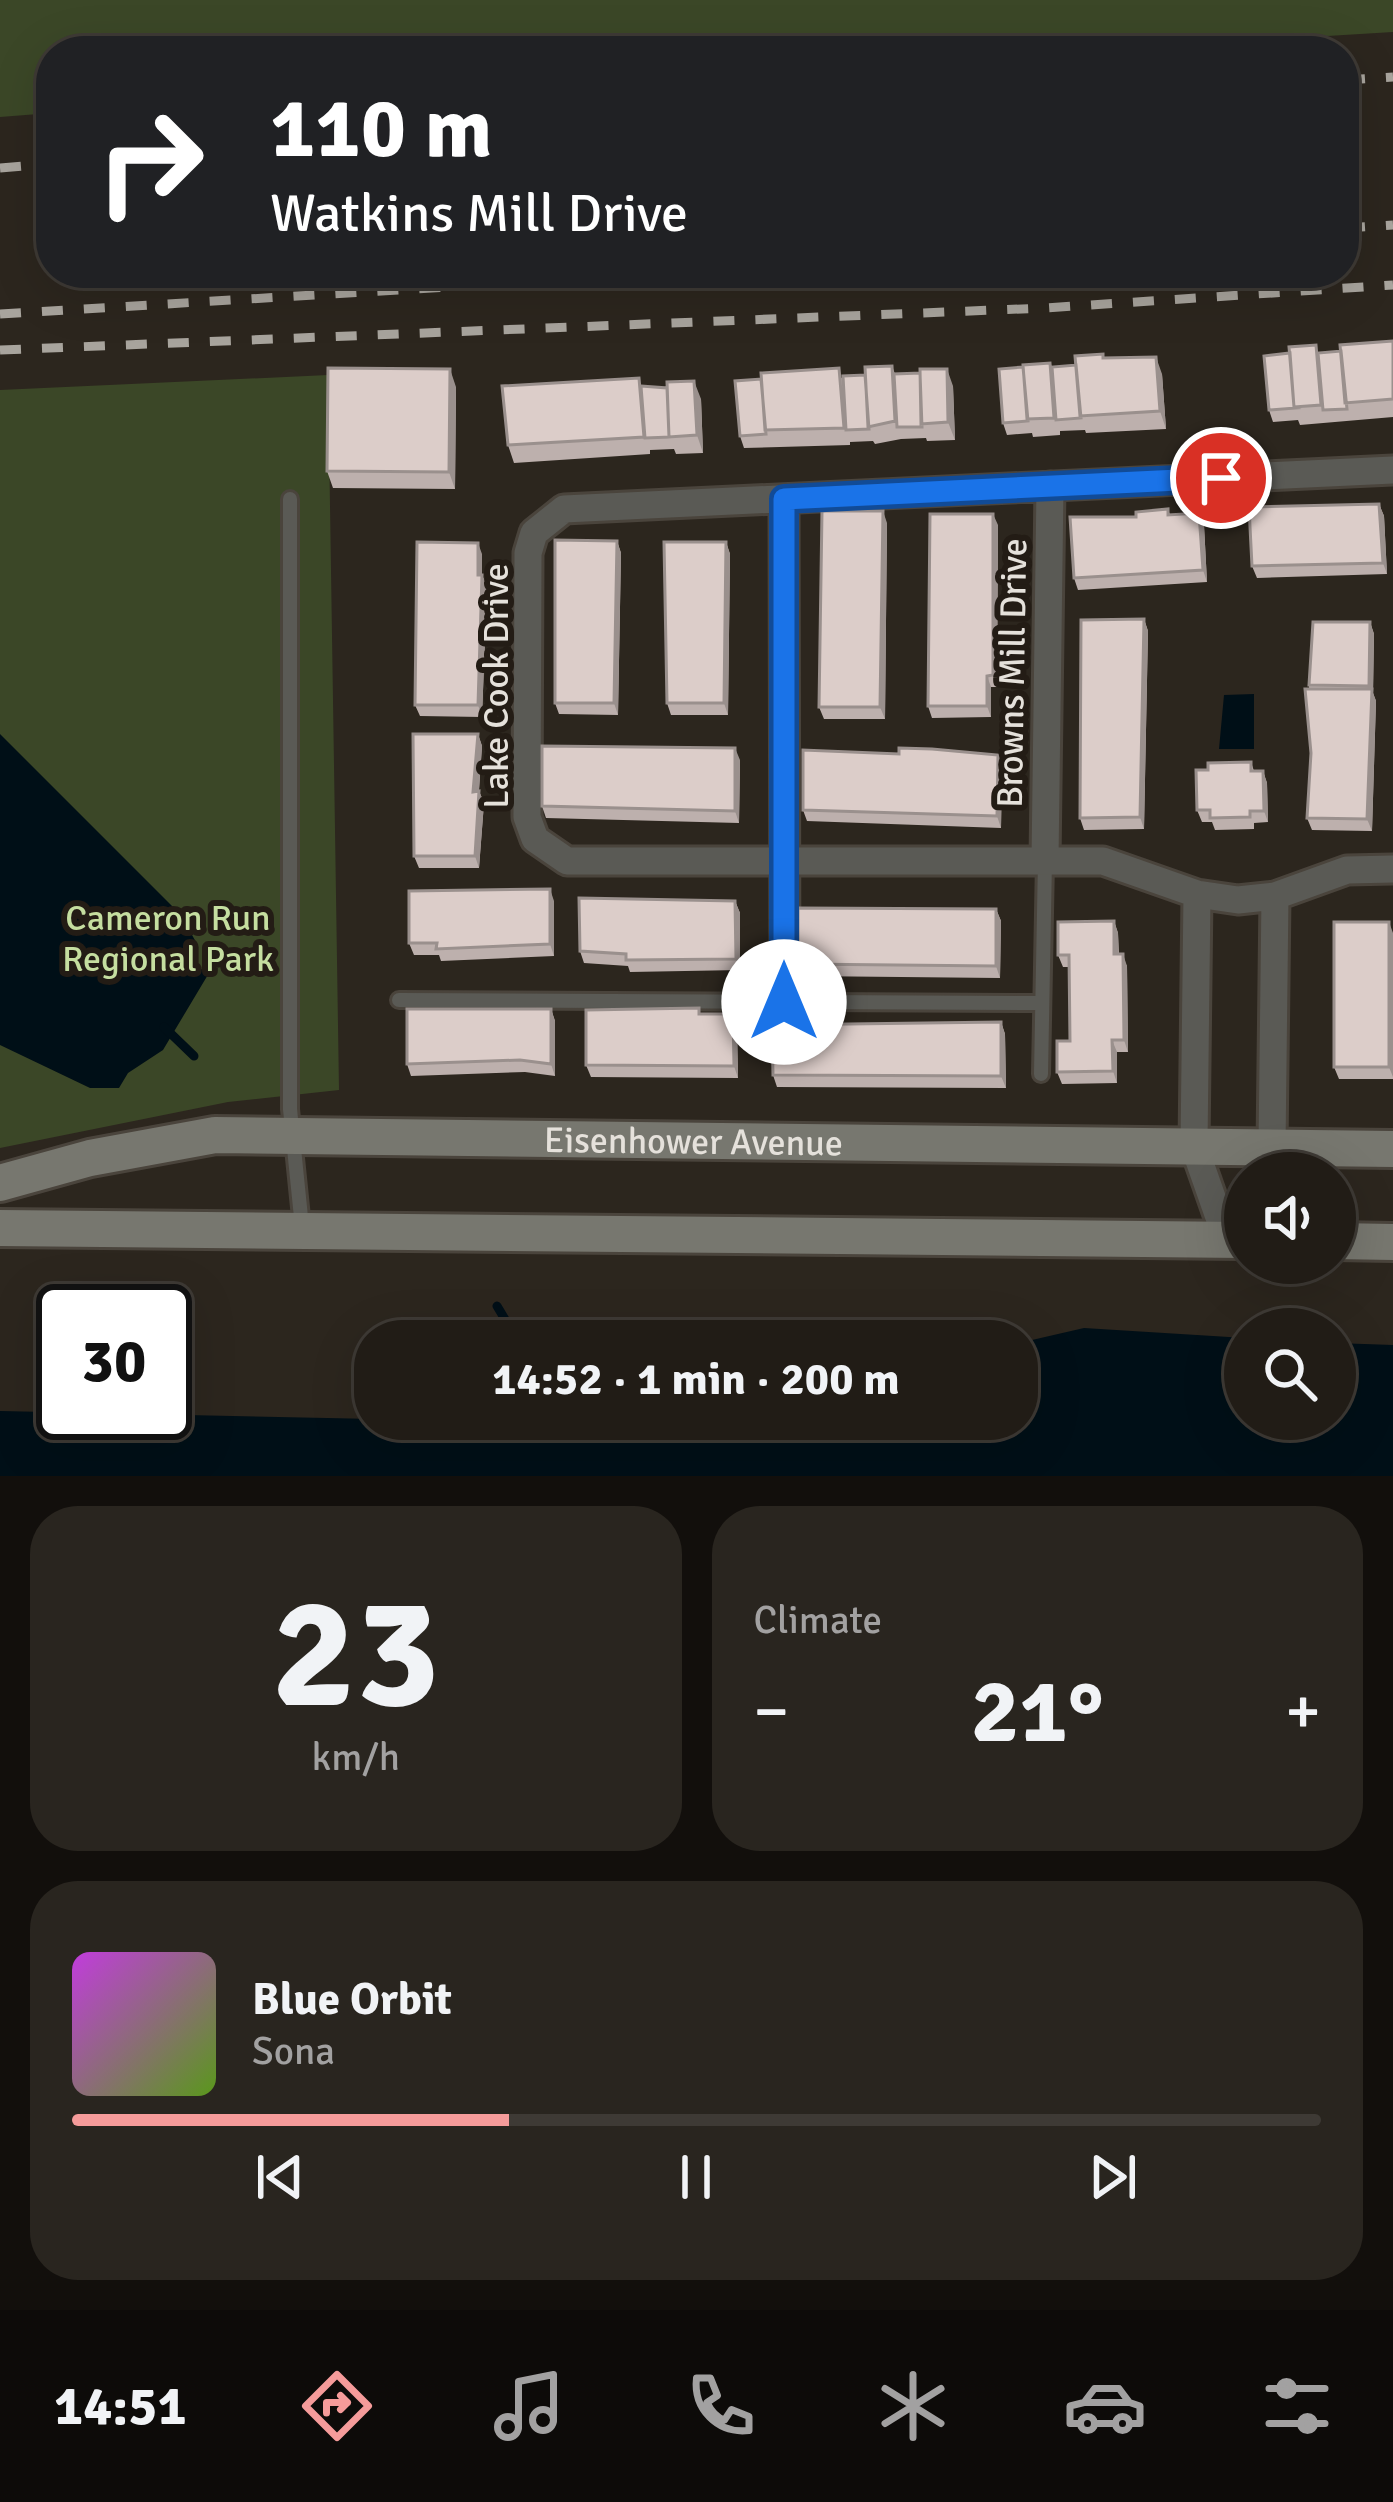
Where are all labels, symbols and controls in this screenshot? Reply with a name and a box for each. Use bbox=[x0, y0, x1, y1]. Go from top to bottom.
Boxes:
text: 110 m bbox=[270, 77, 492, 181]
icon: right bbox=[72, 84, 228, 240]
text: Watkins Mill Drive bbox=[270, 180, 688, 247]
pin bbox=[1170, 427, 1272, 529]
icon: arrive bbox=[1188, 445, 1254, 511]
street label: Browns Mill Drive bbox=[988, 538, 1037, 808]
street label: Lake Cook Drive bbox=[474, 563, 519, 809]
park label: Cameron Run Regional Park bbox=[62, 896, 274, 982]
position arrow bbox=[721, 939, 847, 1065]
street label: Eisenhower Avenue bbox=[544, 1118, 843, 1166]
map controls bbox=[1224, 1152, 1356, 1440]
button: sound bbox=[1224, 1152, 1356, 1284]
speed limit sign: 30 bbox=[36, 1284, 192, 1440]
button: search bbox=[1224, 1308, 1356, 1440]
text: 14:52 · 1 min · 200 m bbox=[492, 1352, 900, 1407]
text: 23 bbox=[272, 1558, 440, 1751]
text: Climate bbox=[754, 1596, 882, 1644]
text: 21° bbox=[971, 1656, 1104, 1767]
text: − bbox=[754, 1671, 789, 1752]
text: + bbox=[1285, 1671, 1321, 1752]
text: km/h bbox=[312, 1733, 400, 1781]
text: Blue Orbit bbox=[252, 1972, 452, 2027]
text: Sona bbox=[252, 2027, 335, 2075]
icon: previous bbox=[247, 2144, 313, 2210]
icon: pause bbox=[663, 2144, 729, 2210]
icon: next bbox=[1080, 2144, 1146, 2210]
icon: directions bbox=[295, 2364, 379, 2448]
icon: music bbox=[487, 2364, 571, 2448]
icon: phone bbox=[679, 2364, 763, 2448]
icon: climate bbox=[871, 2364, 955, 2448]
icon: car bbox=[1063, 2364, 1147, 2448]
icon: filters bbox=[1255, 2364, 1339, 2448]
text: 14:51 bbox=[54, 2373, 187, 2440]

